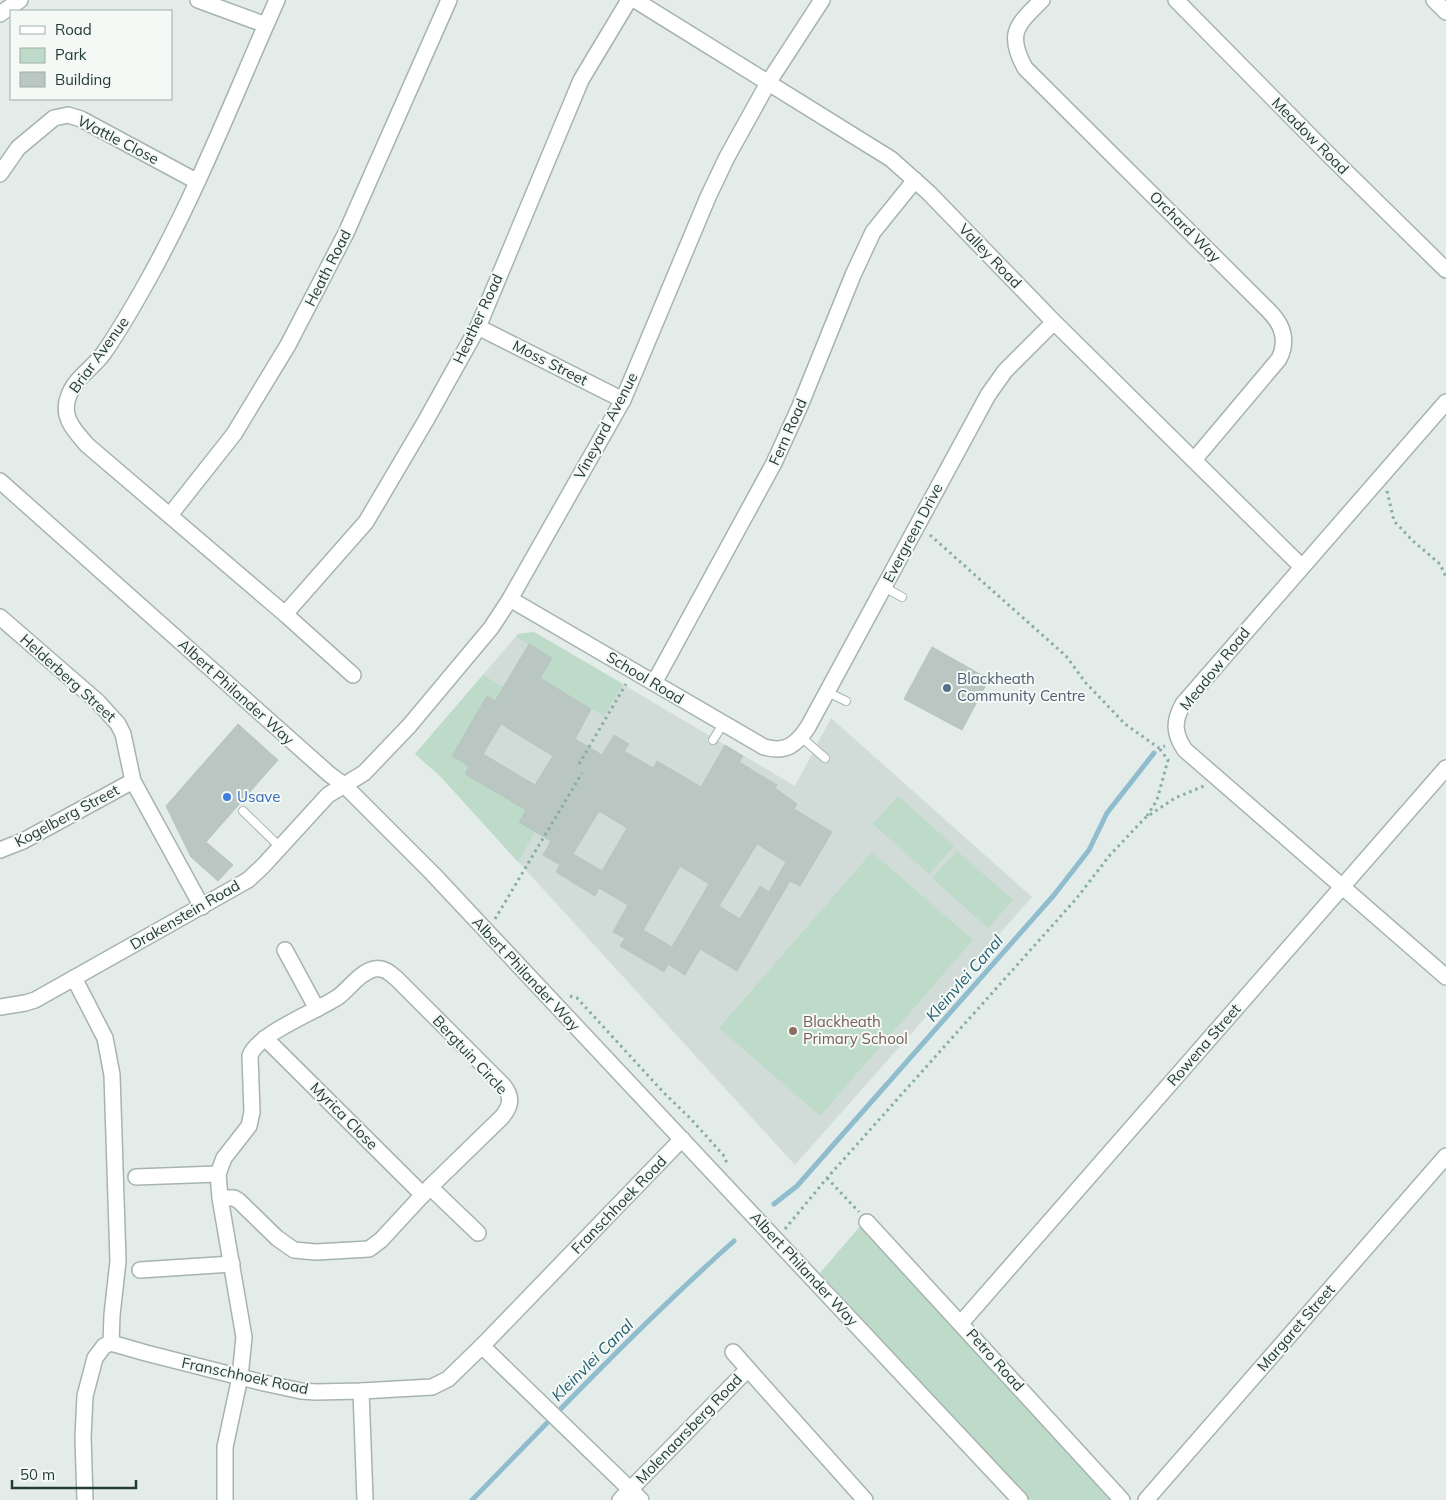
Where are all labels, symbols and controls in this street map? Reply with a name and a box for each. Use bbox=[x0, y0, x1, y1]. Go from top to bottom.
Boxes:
legend bbox=[10, 10, 172, 100]
text: Road bbox=[55, 20, 92, 39]
text: Park bbox=[55, 45, 87, 64]
text: Building bbox=[55, 70, 111, 89]
street label: Meadow Road bbox=[1268, 93, 1353, 178]
street label: Wattle Close bbox=[74, 111, 162, 168]
street label: Orchard Way bbox=[1146, 187, 1225, 266]
street label: Valley Road bbox=[955, 219, 1026, 292]
street label: Heath Road bbox=[300, 226, 355, 309]
street label: Heather Road bbox=[448, 271, 507, 367]
street label: Briar Avenue bbox=[65, 313, 133, 397]
street label: Moss Street bbox=[510, 336, 591, 390]
street label: Vineyard Avenue bbox=[569, 369, 642, 482]
street label: Fern Road bbox=[764, 395, 811, 468]
street label: Evergreen Drive bbox=[878, 480, 947, 586]
street label: Meadow Road bbox=[1175, 623, 1254, 714]
street label: Helderberg Street bbox=[16, 629, 120, 726]
street label: Albert Philander Way bbox=[174, 635, 298, 749]
street label: School Road bbox=[603, 647, 687, 708]
place label: Blackheath Community Centre bbox=[957, 669, 1085, 705]
marker: Blackheath Community Centre bbox=[941, 682, 953, 694]
street label: Kogelberg Street bbox=[11, 780, 122, 851]
place label: Usave bbox=[237, 787, 280, 806]
marker: Usave bbox=[221, 791, 233, 803]
street label: Drakenstein Road bbox=[126, 875, 243, 954]
street label: Albert Philander Way bbox=[468, 913, 584, 1035]
water label: Kleinvlei Canal bbox=[921, 931, 1007, 1025]
street label: Rowena Street bbox=[1163, 1000, 1245, 1090]
street label: Bergtuin Circle bbox=[429, 1011, 512, 1098]
place label: Blackheath Primary School bbox=[803, 1012, 908, 1048]
marker: Blackheath Primary School bbox=[787, 1025, 799, 1037]
street label: Myrica Close bbox=[306, 1078, 382, 1154]
street label: Franschhoek Road bbox=[567, 1152, 670, 1258]
street label: Albert Philander Way bbox=[746, 1208, 862, 1330]
street label: Margaret Street bbox=[1253, 1280, 1339, 1375]
water label: Kleinvlei Canal bbox=[547, 1315, 637, 1405]
street label: Petro Road bbox=[962, 1325, 1028, 1395]
street label: Franschhoek Road bbox=[180, 1353, 310, 1398]
street label: Molenaarsberg Road bbox=[631, 1370, 746, 1487]
scale bar bbox=[12, 1458, 136, 1490]
text: 50 m bbox=[20, 1465, 55, 1484]

